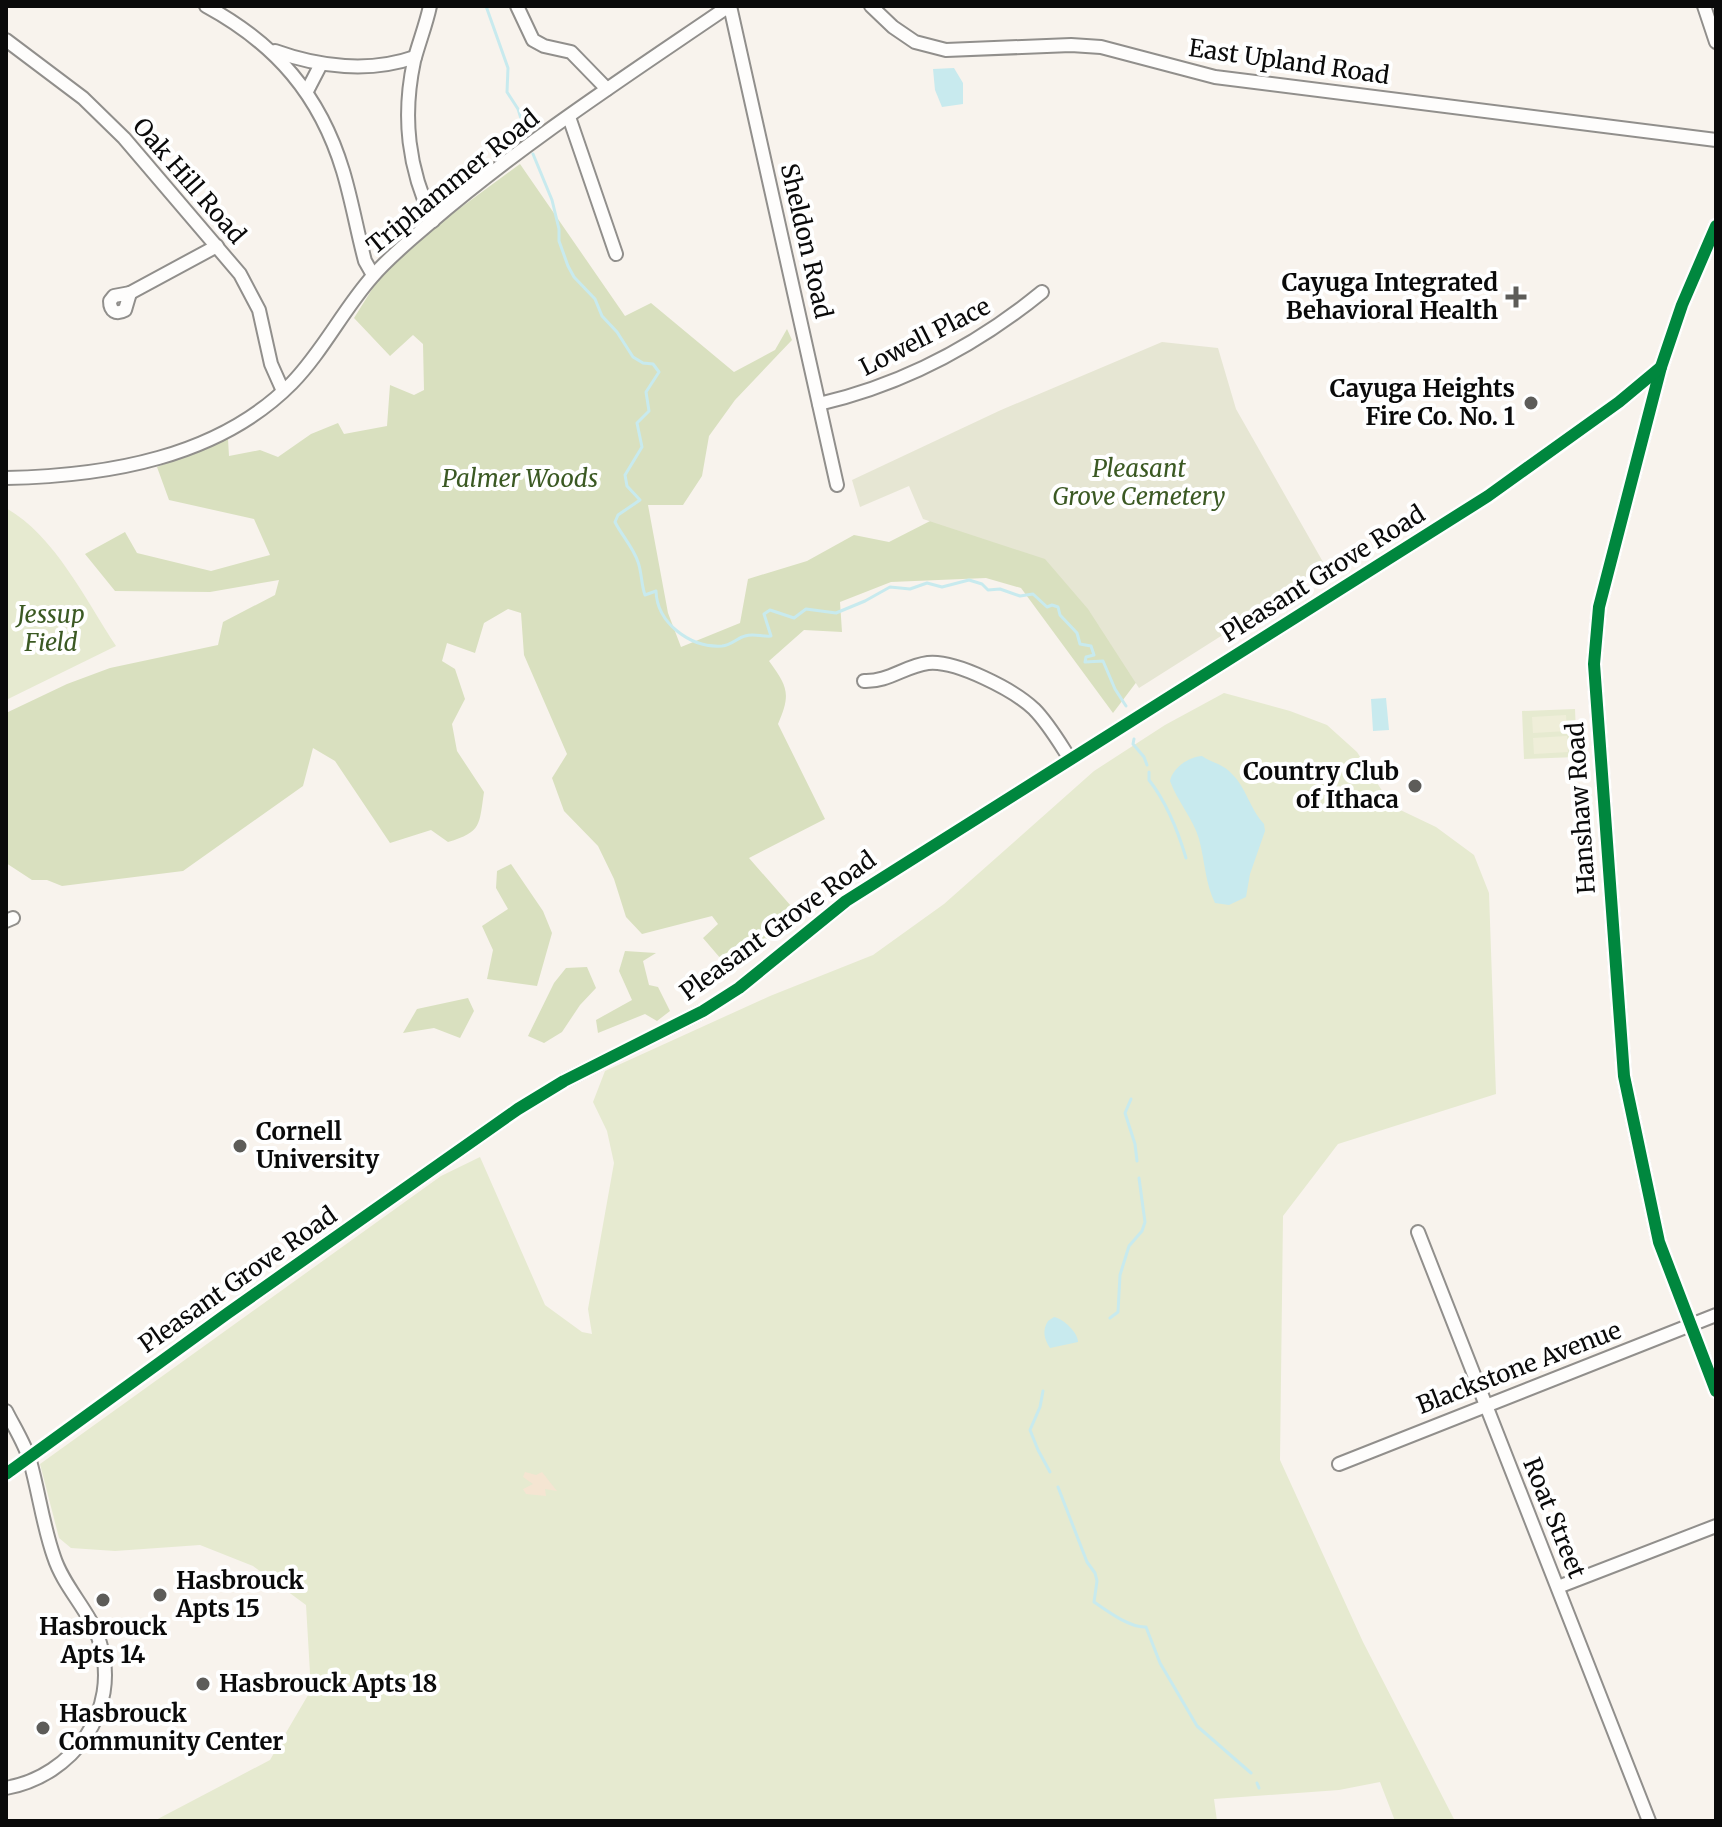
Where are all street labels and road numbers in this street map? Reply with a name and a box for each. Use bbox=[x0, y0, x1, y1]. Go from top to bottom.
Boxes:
street label: East Upland Road bbox=[1187, 32, 1391, 91]
street label: Triphammer Road bbox=[360, 103, 545, 261]
street label: Oak Hill Road bbox=[126, 111, 253, 250]
street label: Sheldon Road bbox=[774, 160, 839, 321]
street label: Lowell Place bbox=[854, 290, 995, 383]
street label: Pleasant Grove Road bbox=[1215, 498, 1430, 649]
street label: Hanshaw Road bbox=[1559, 721, 1602, 895]
street label: Pleasant Grove Road bbox=[674, 844, 882, 1007]
street label: Pleasant Grove Road bbox=[133, 1200, 343, 1360]
street label: Blackstone Avenue bbox=[1412, 1314, 1625, 1421]
street label: Roat Street bbox=[1516, 1453, 1593, 1583]

